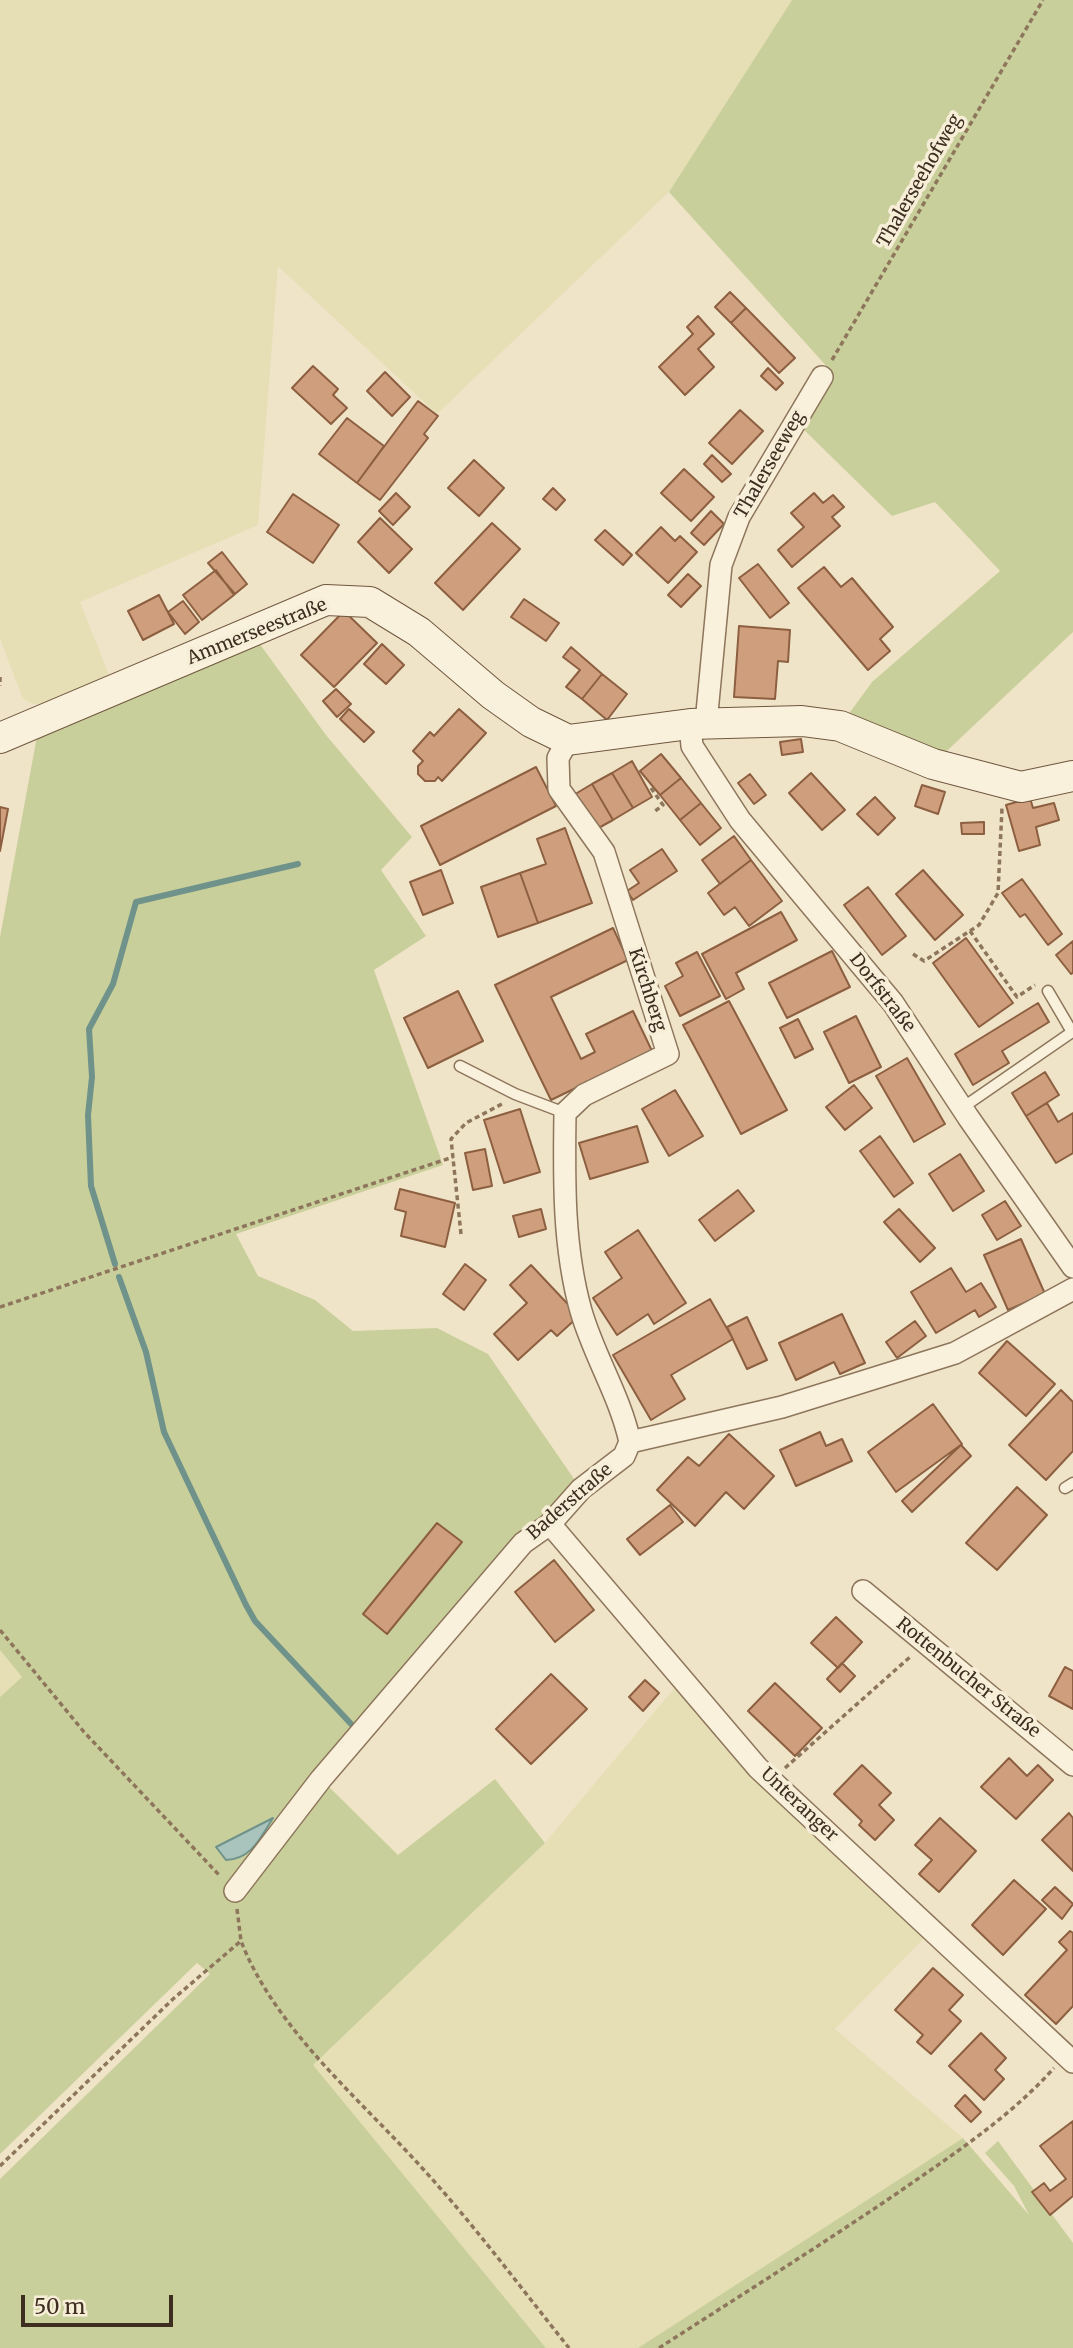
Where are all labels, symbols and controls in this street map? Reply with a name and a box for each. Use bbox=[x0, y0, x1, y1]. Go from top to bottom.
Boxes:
street label: Thalerseehofweg bbox=[873, 111, 967, 251]
street label: Thalerseeweg bbox=[730, 407, 810, 523]
street label: Ammerseestraße bbox=[184, 594, 330, 670]
street label: Kirchberg bbox=[623, 946, 671, 1034]
street label: Dorfstraße bbox=[845, 949, 919, 1037]
street label: Baderstraße bbox=[523, 1459, 617, 1545]
street label: Rottenbucher Straße bbox=[892, 1613, 1044, 1743]
street label: Unteranger bbox=[756, 1764, 842, 1846]
scale bar bbox=[24, 2282, 177, 2326]
text: 50 m bbox=[34, 2293, 85, 2320]

